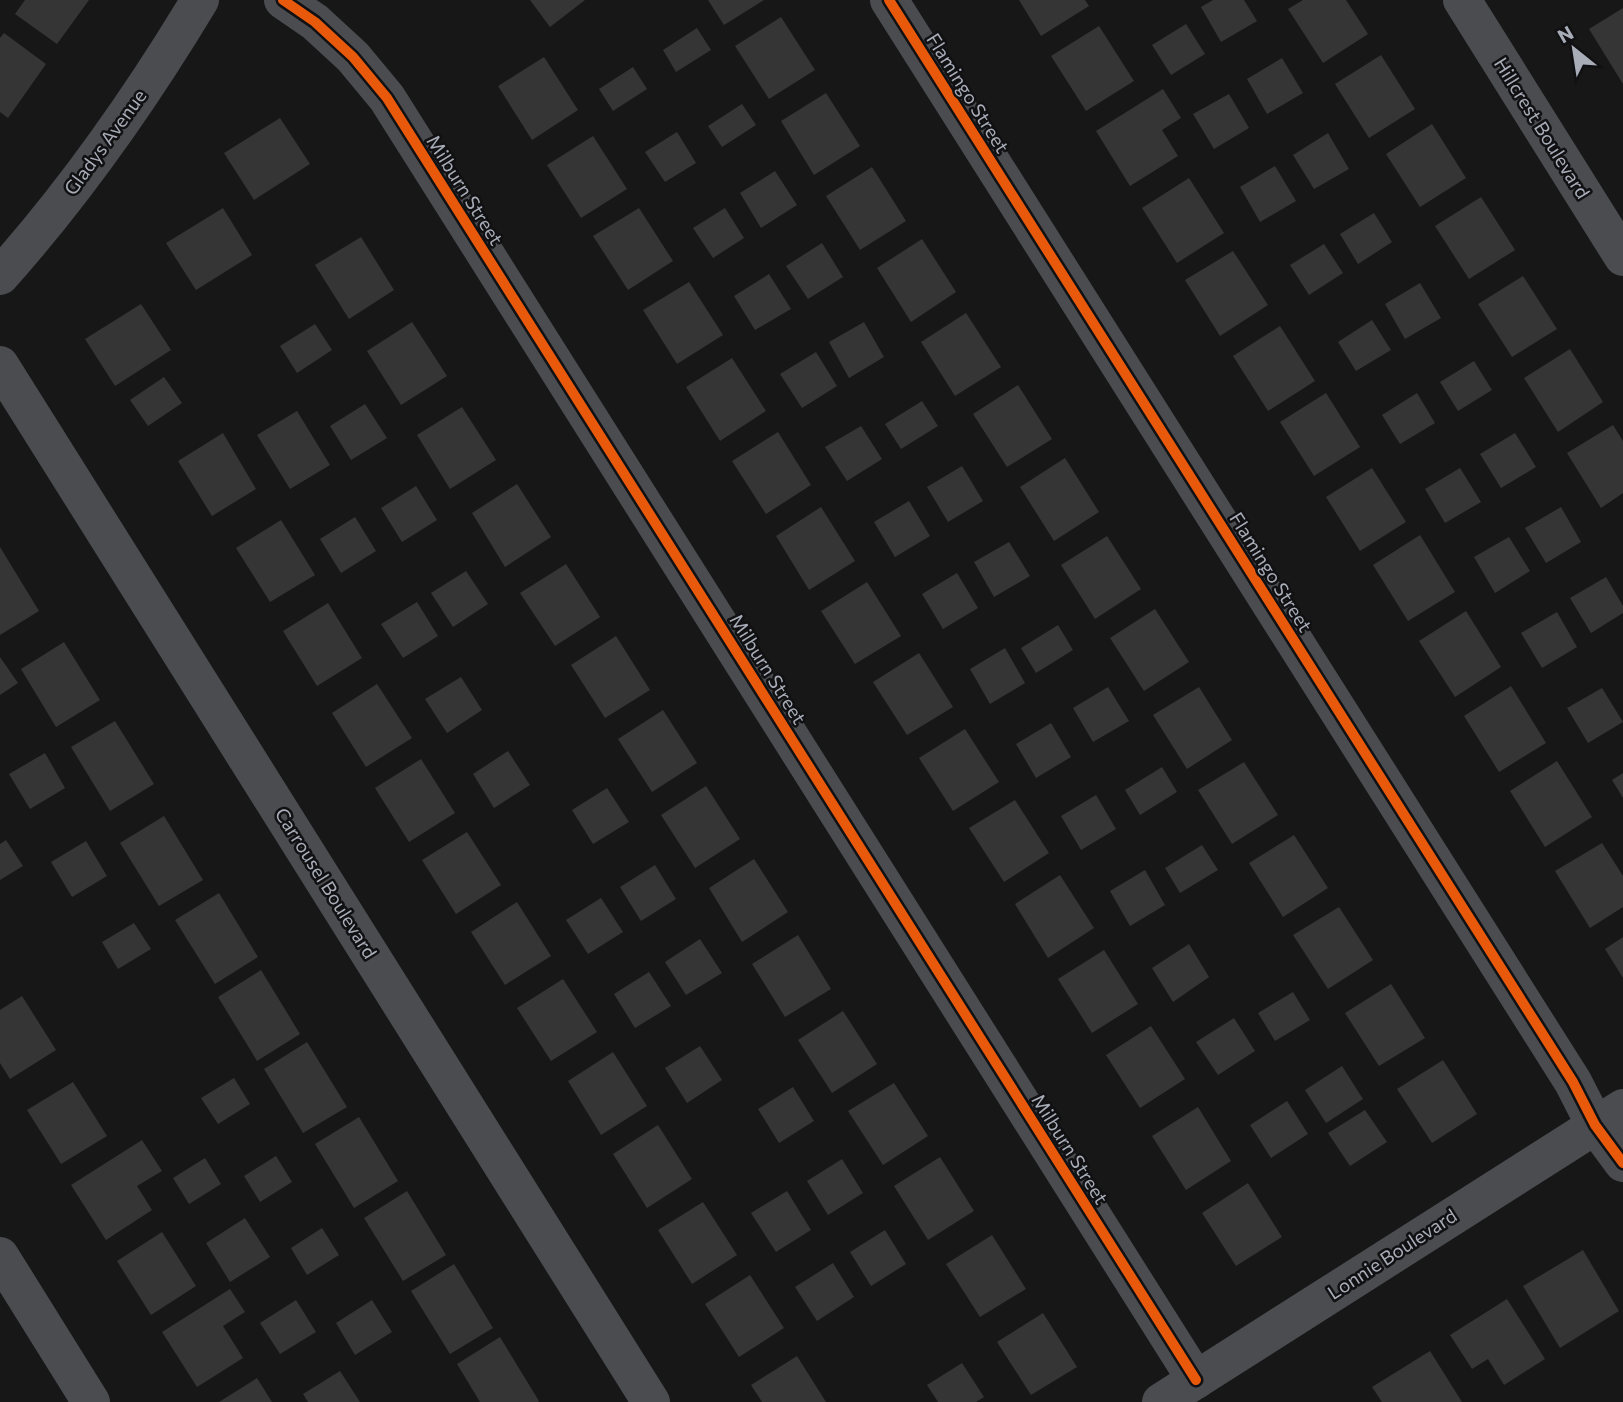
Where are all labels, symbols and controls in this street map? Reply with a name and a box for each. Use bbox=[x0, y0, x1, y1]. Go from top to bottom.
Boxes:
north arrow bbox=[1539, 14, 1609, 84]
text: N bbox=[1553, 20, 1577, 47]
street label: Flamingo Street bbox=[922, 29, 1015, 157]
street label: Hillcrest Boulevard bbox=[1490, 53, 1595, 203]
street label: Gladys Avenue bbox=[59, 84, 151, 199]
street label: Milburn Street bbox=[422, 130, 509, 249]
street label: Flamingo Street bbox=[1225, 508, 1318, 636]
street label: Milburn Street bbox=[725, 609, 812, 728]
street label: Carrousel Boulevard bbox=[271, 803, 382, 962]
street label: Milburn Street bbox=[1027, 1089, 1114, 1208]
street label: Lonnie Boulevard bbox=[1323, 1203, 1461, 1304]

